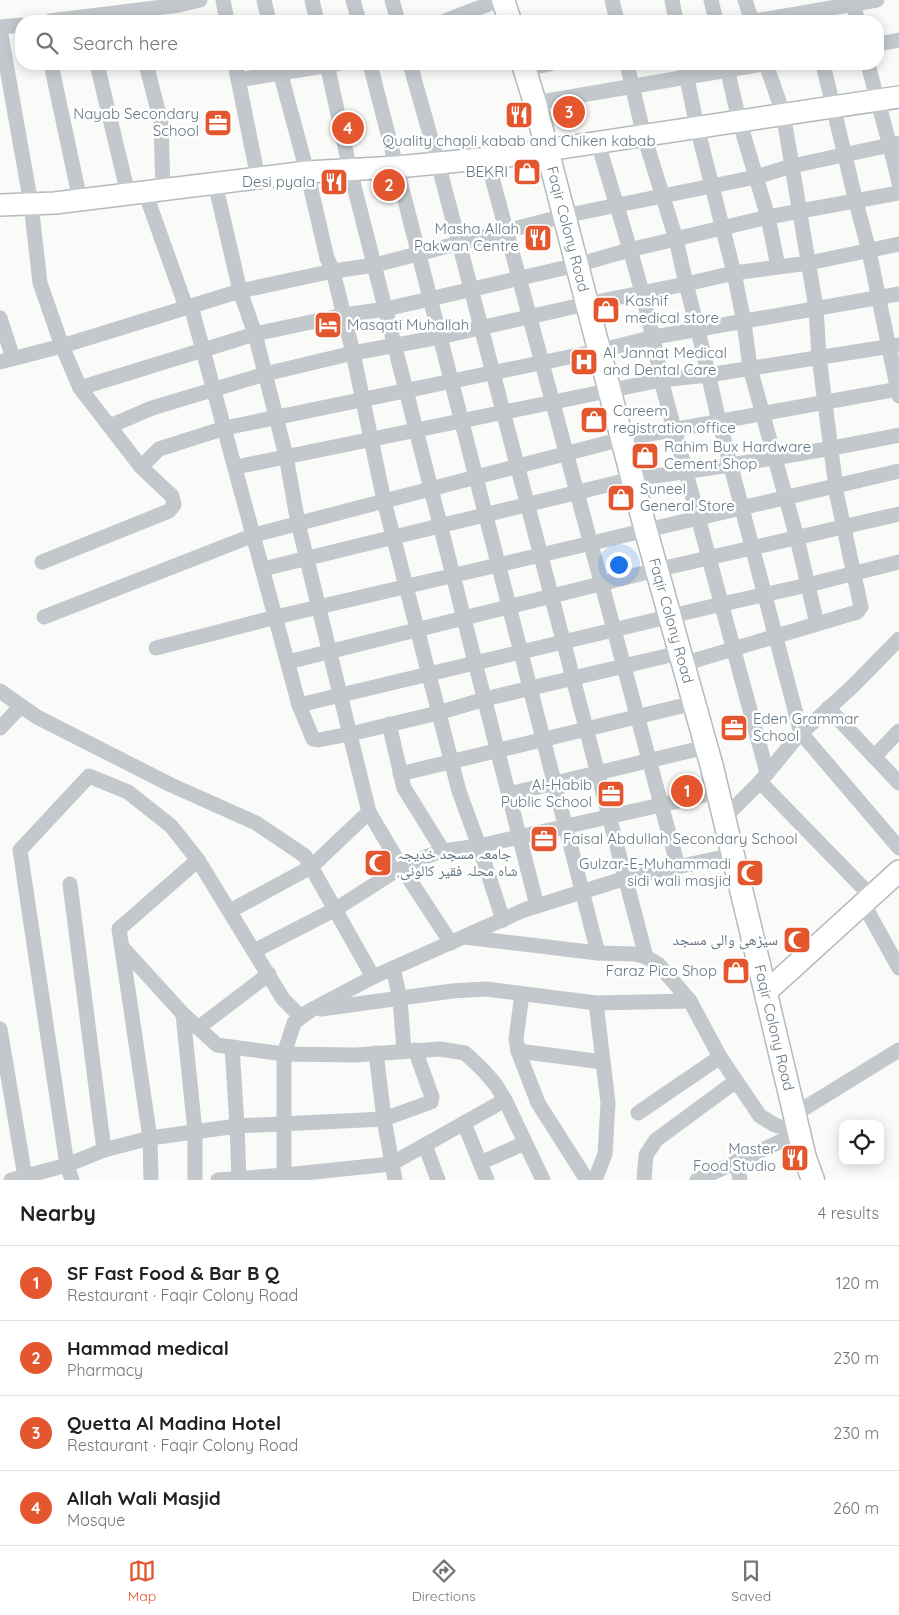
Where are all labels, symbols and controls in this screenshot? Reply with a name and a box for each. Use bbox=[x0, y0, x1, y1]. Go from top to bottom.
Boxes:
search box bbox=[15, 15, 884, 70]
icon: search bbox=[33, 29, 61, 57]
text: Search here bbox=[73, 31, 178, 55]
pin: 3 bbox=[553, 93, 585, 131]
restaurant icon: Quality chapli kabab and Chiken kabab bbox=[504, 100, 534, 130]
place label: Nayab Secondary School bbox=[73, 104, 199, 140]
office icon: Nayab Secondary School bbox=[203, 108, 233, 138]
pin: 4 bbox=[332, 109, 364, 147]
place label: Quality chapli kabab and Chiken kabab bbox=[383, 131, 656, 150]
shop icon: BEKRI bbox=[512, 157, 542, 187]
place label: BEKRI bbox=[466, 162, 508, 181]
street label: Faqir Colony Road bbox=[543, 164, 594, 294]
pin: 2 bbox=[373, 166, 405, 204]
restaurant icon: Desi pyala bbox=[319, 167, 349, 197]
place label: Desi pyala bbox=[242, 172, 315, 191]
place label: Masha Allah Pakwan Centre bbox=[414, 219, 519, 255]
restaurant icon: Masha Allah Pakwan Centre bbox=[523, 223, 553, 253]
place label: Kashif medical store bbox=[625, 291, 719, 327]
shop icon: Kashif medical store bbox=[591, 295, 621, 325]
hotel icon: Masqati Muhallah bbox=[313, 310, 343, 340]
place label: Masqati Muhallah bbox=[347, 315, 469, 334]
place label: Al Jannat Medical and Dental Care bbox=[603, 343, 727, 379]
hospital icon: Al Jannat Medical and Dental Care bbox=[569, 347, 599, 377]
place label: Careem registration office bbox=[613, 401, 736, 437]
shop icon: Careem registration office bbox=[579, 405, 609, 435]
place label: Rahim Bux Hardware Cement Shop bbox=[664, 437, 811, 473]
shop icon: Rahim Bux Hardware Cement Shop bbox=[630, 441, 660, 471]
place label: Suneel General Store bbox=[640, 479, 735, 515]
shop icon: Suneel General Store bbox=[606, 483, 636, 513]
your location bbox=[606, 552, 632, 578]
street label: Faqir Colony Road bbox=[645, 556, 698, 685]
place label: Eden Grammar School bbox=[753, 709, 859, 745]
office icon: Eden Grammar School bbox=[719, 713, 749, 743]
pin: 1 bbox=[671, 772, 703, 810]
place label: Al-Habib Public School bbox=[501, 775, 592, 811]
office icon: Al-Habib Public School bbox=[596, 779, 626, 809]
office icon: Faisal Abdullah Secondary School bbox=[529, 824, 559, 854]
place label: Faisal Abdullah Secondary School bbox=[563, 829, 798, 848]
place label: جامعہ مسجد خدیجہ ,شاہ محلہ فقیر کالونی bbox=[397, 844, 518, 881]
mosque icon: جامعہ مسجد خدیجہ ,شاہ محلہ فقیر کالونی bbox=[363, 848, 393, 878]
place label: Gulzar-E-Muhammadi sidi wali masjid bbox=[579, 854, 731, 890]
mosque icon: Gulzar-E-Muhammadi sidi wali masjid bbox=[735, 858, 765, 888]
mosque icon: سیڑھی والی مسجد bbox=[782, 925, 812, 955]
place label: سیڑھی والی مسجد bbox=[673, 930, 778, 950]
shop icon: Faraz Pico Shop bbox=[721, 956, 751, 986]
place label: Faraz Pico Shop bbox=[606, 961, 717, 980]
street label: Faqir Colony Road bbox=[750, 963, 799, 1093]
map controls bbox=[839, 1120, 884, 1165]
button: locate bbox=[839, 1120, 884, 1165]
place label: Master Food Studio bbox=[693, 1139, 776, 1175]
restaurant icon: Master Food Studio bbox=[780, 1143, 810, 1173]
text: Nearby bbox=[20, 1200, 96, 1226]
text: 4 results bbox=[818, 1203, 879, 1223]
text: SF Fast Food & Bar B Q bbox=[67, 1261, 279, 1285]
text: 1 bbox=[33, 1273, 39, 1293]
text: 120 m bbox=[836, 1273, 879, 1293]
text: Restaurant · Faqir Colony Road bbox=[67, 1285, 298, 1305]
text: Hammad medical bbox=[67, 1336, 229, 1360]
text: 2 bbox=[31, 1348, 41, 1368]
text: 230 m bbox=[833, 1348, 879, 1368]
text: Pharmacy bbox=[67, 1360, 143, 1380]
text: Quetta Al Madina Hotel bbox=[67, 1411, 281, 1435]
text: 3 bbox=[32, 1423, 40, 1443]
text: 230 m bbox=[833, 1423, 879, 1443]
text: Restaurant · Faqir Colony Road bbox=[67, 1435, 298, 1455]
text: Allah Wali Masjid bbox=[67, 1486, 221, 1510]
text: 4 bbox=[31, 1498, 41, 1518]
text: 260 m bbox=[833, 1498, 879, 1518]
text: Mosque bbox=[67, 1510, 125, 1530]
tab: Map bbox=[128, 1557, 156, 1605]
tab: Directions bbox=[412, 1557, 476, 1605]
tab: Saved bbox=[731, 1557, 771, 1605]

